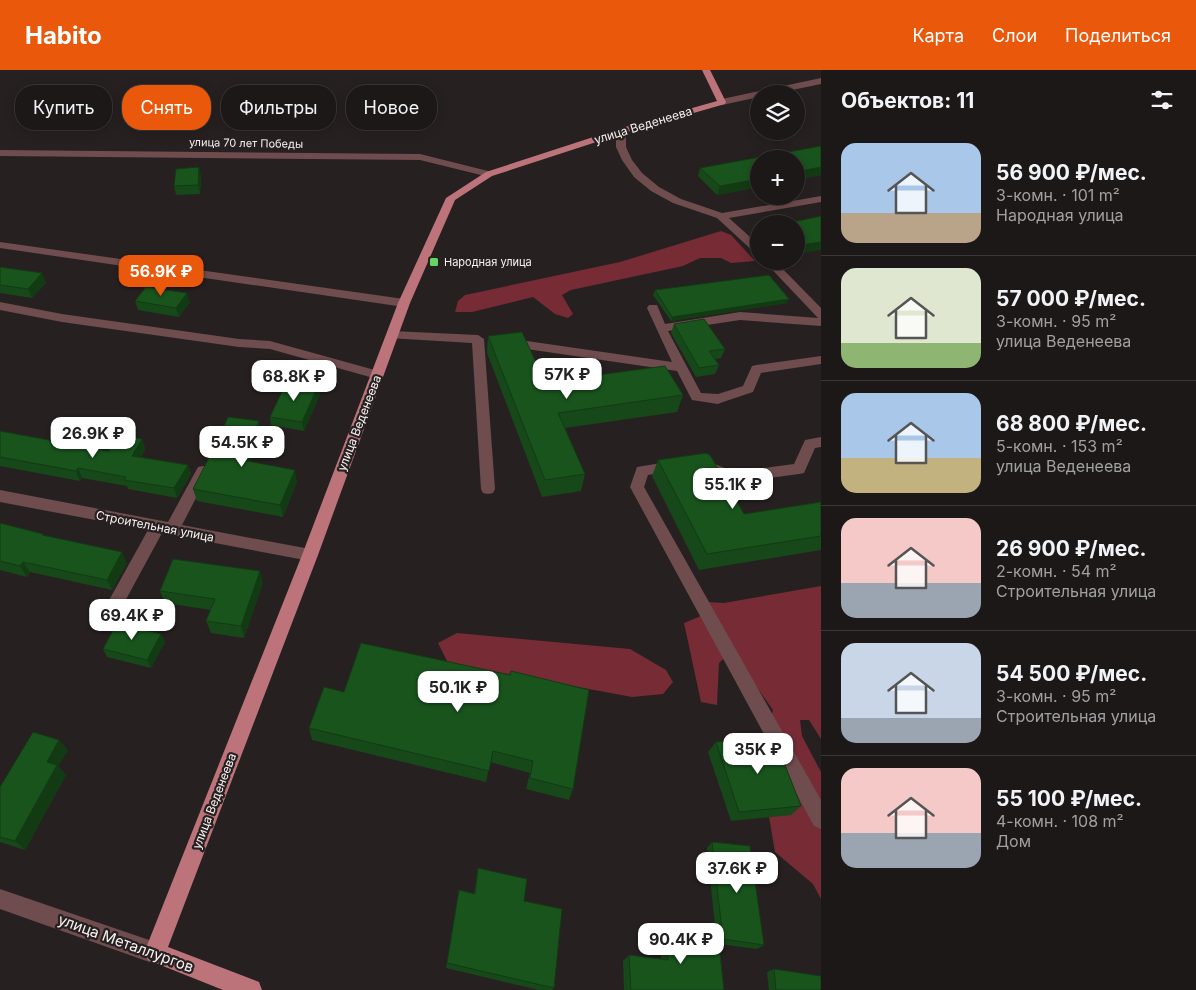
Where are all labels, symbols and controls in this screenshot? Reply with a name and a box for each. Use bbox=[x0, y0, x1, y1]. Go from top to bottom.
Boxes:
text: Habito bbox=[25, 21, 102, 50]
text: Карта bbox=[912, 25, 964, 46]
text: Слои bbox=[992, 25, 1037, 46]
text: Поделиться bbox=[1065, 25, 1171, 46]
chip: Купить bbox=[15, 85, 112, 130]
chip: Снять bbox=[122, 85, 211, 130]
chip: Фильтры bbox=[221, 85, 336, 130]
chip: Новое bbox=[346, 85, 437, 130]
map controls bbox=[750, 85, 805, 270]
button: layers bbox=[750, 85, 805, 140]
icon: filters bbox=[1148, 86, 1176, 114]
text: Объектов: 11 bbox=[841, 88, 974, 113]
street label: улица Веденеева bbox=[592, 103, 694, 147]
street label: улица 70 лет Победы bbox=[189, 135, 303, 151]
button: + bbox=[750, 150, 805, 205]
text: 56 900 ₽/мес. bbox=[996, 160, 1147, 185]
icon: home bbox=[881, 163, 941, 223]
text: 3-комн. · 101 m² bbox=[996, 185, 1120, 205]
text: Народная улица bbox=[996, 205, 1124, 225]
button: − bbox=[750, 215, 805, 270]
pin: 56.9K ₽ bbox=[115, 254, 207, 297]
place label: Народная улица bbox=[444, 255, 532, 269]
marker: Народная улица bbox=[428, 256, 440, 268]
text: 56.9K ₽ bbox=[130, 261, 192, 281]
text: 57 000 ₽/мес. bbox=[996, 286, 1146, 311]
icon: home bbox=[881, 288, 941, 348]
text: 3-комн. · 95 m² bbox=[996, 311, 1116, 331]
text: улица Веденеева bbox=[996, 331, 1131, 351]
pin: 57K ₽ bbox=[532, 358, 602, 400]
pin: 68.8K ₽ bbox=[248, 360, 340, 402]
text: 57K ₽ bbox=[544, 364, 590, 384]
text: 68.8K ₽ bbox=[263, 366, 325, 386]
street label: улица Веденеева bbox=[334, 373, 384, 473]
text: 68 800 ₽/мес. bbox=[996, 411, 1147, 436]
icon: home bbox=[881, 413, 941, 473]
pin: 26.9K ₽ bbox=[47, 416, 139, 459]
text: 26.9K ₽ bbox=[62, 423, 124, 443]
pin: 54.5K ₽ bbox=[196, 426, 288, 468]
text: 54.5K ₽ bbox=[210, 432, 274, 452]
text: 5-комн. · 153 m² bbox=[996, 436, 1123, 456]
text: улица Веденеева bbox=[996, 456, 1131, 476]
pin: 55.1K ₽ bbox=[687, 468, 779, 510]
text: 55.1K ₽ bbox=[704, 474, 762, 494]
street label: Строительная улица bbox=[95, 507, 215, 545]
text: 26 900 ₽/мес. bbox=[996, 536, 1147, 561]
icon: home bbox=[881, 538, 941, 598]
text: 2-комн. · 54 m² bbox=[996, 561, 1117, 581]
text: Строительная улица bbox=[996, 581, 1156, 601]
pin: 69.4K ₽ bbox=[86, 598, 178, 641]
text: 69.4K ₽ bbox=[100, 605, 164, 625]
text: 54 500 ₽/мес. bbox=[996, 661, 1147, 686]
icon: home bbox=[881, 663, 941, 723]
pin: 50.1K ₽ bbox=[412, 670, 504, 713]
text: 50.1K ₽ bbox=[429, 677, 487, 697]
text: 3-комн. · 95 m² bbox=[996, 686, 1116, 706]
text: Строительная улица bbox=[996, 706, 1156, 726]
pin: 35K ₽ bbox=[723, 732, 793, 775]
text: 35K ₽ bbox=[734, 739, 782, 759]
street label: улица Веденеева bbox=[189, 751, 239, 851]
text: 55 100 ₽/мес. bbox=[996, 786, 1142, 811]
icon: home bbox=[881, 788, 941, 848]
text: 4-комн. · 108 m² bbox=[996, 811, 1124, 831]
text: Дом bbox=[996, 831, 1031, 851]
pin: 37.6K ₽ bbox=[691, 852, 783, 894]
text: 37.6K ₽ bbox=[707, 858, 767, 878]
street label: улица Металлургов bbox=[56, 910, 196, 976]
pin: 90.4K ₽ bbox=[635, 922, 727, 965]
text: 90.4K ₽ bbox=[649, 929, 713, 949]

